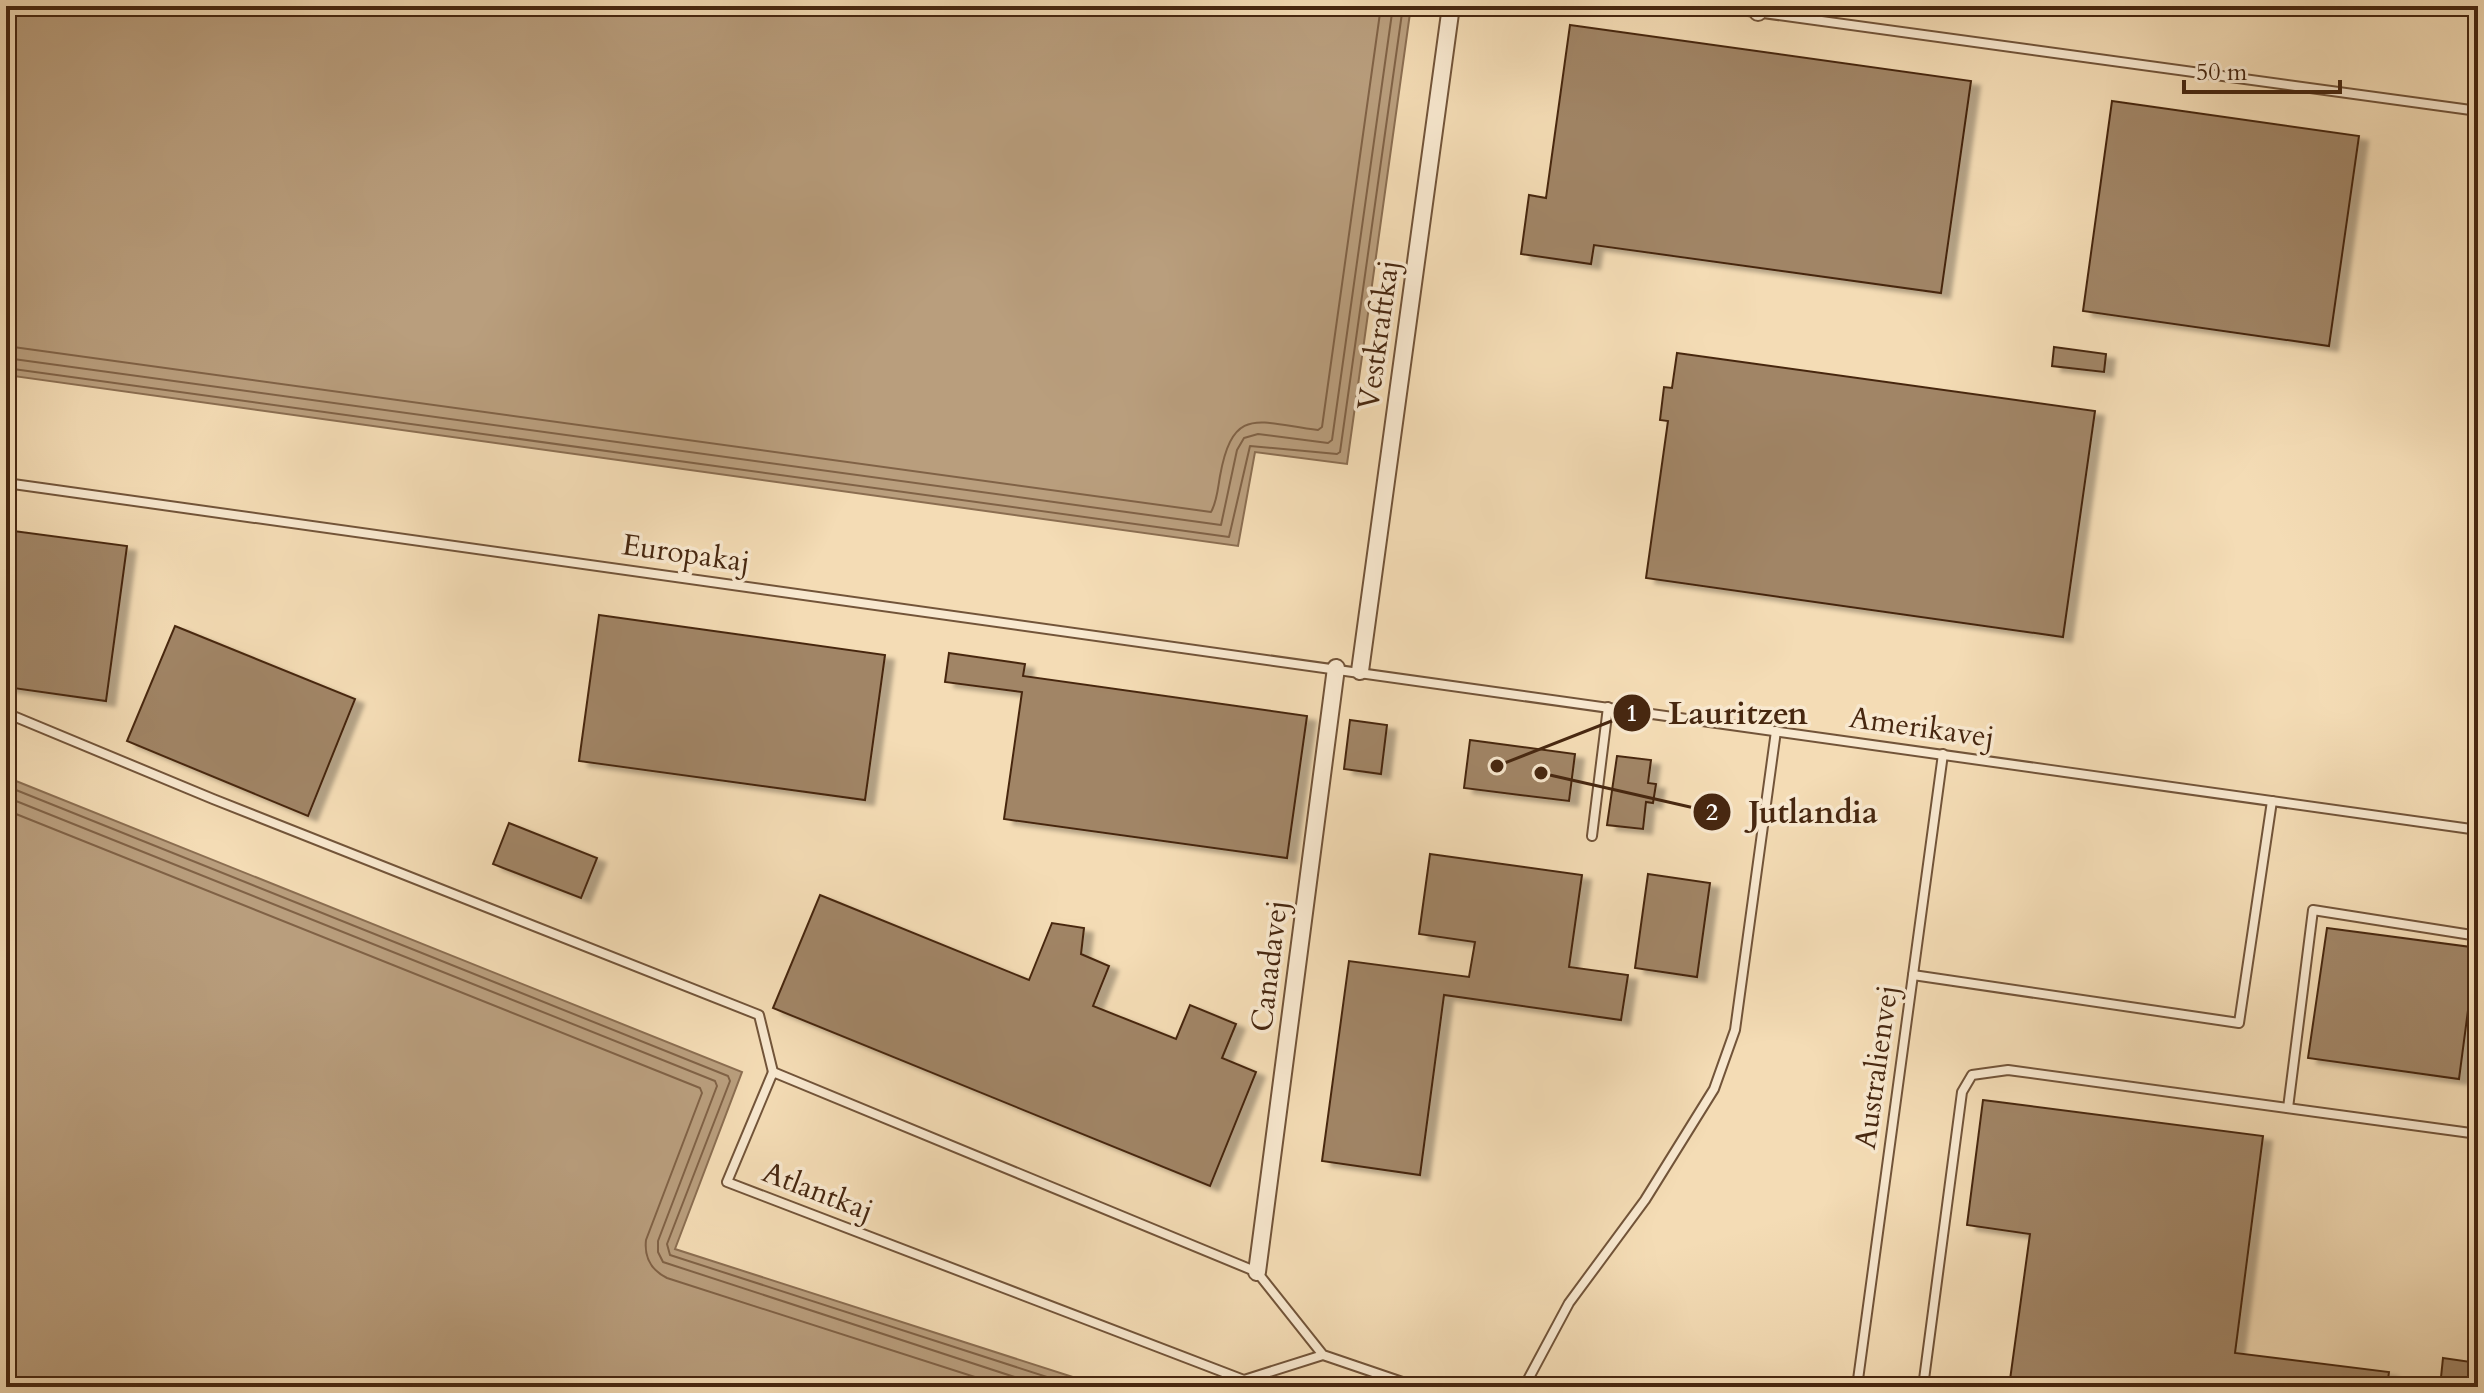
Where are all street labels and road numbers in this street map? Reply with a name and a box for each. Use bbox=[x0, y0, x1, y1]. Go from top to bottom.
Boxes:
street label: Vestkraftkaj bbox=[1348, 257, 1409, 413]
street label: Europakaj bbox=[619, 524, 752, 583]
street label: Amerikavej bbox=[1847, 697, 1997, 758]
street label: Canadavej bbox=[1241, 898, 1298, 1034]
street label: Australienvej bbox=[1845, 982, 1908, 1152]
street label: Atlantkaj bbox=[757, 1152, 879, 1231]

